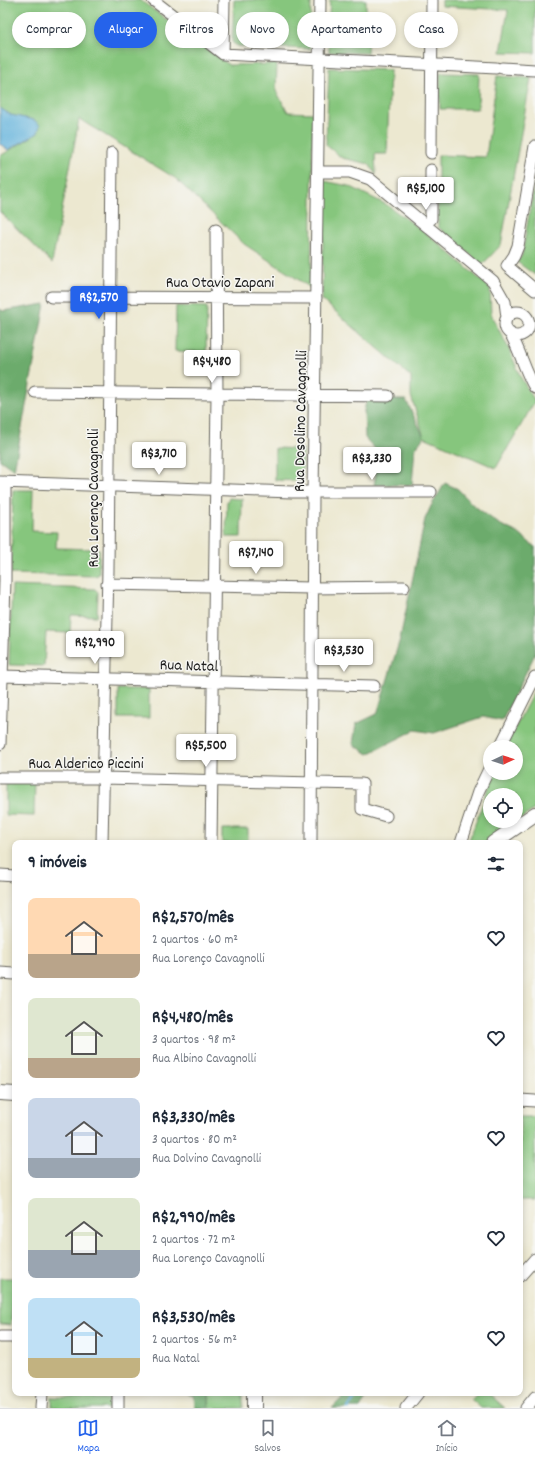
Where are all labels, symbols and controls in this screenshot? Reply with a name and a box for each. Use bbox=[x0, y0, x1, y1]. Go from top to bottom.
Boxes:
chip: Comprar bbox=[12, 12, 86, 48]
chip: Alugar bbox=[94, 12, 157, 48]
chip: Filtros bbox=[165, 12, 228, 48]
chip: Novo bbox=[236, 12, 289, 48]
chip: Apartamento bbox=[297, 12, 396, 48]
chip: Casa bbox=[404, 12, 458, 48]
pin: R$5,100 bbox=[389, 177, 463, 211]
text: R$5,100 bbox=[407, 180, 445, 199]
street label: Rua Otavio Zapani bbox=[166, 272, 274, 295]
pin: R$2,570 bbox=[62, 286, 136, 320]
text: R$2,570 bbox=[79, 289, 119, 308]
pin: R$4,480 bbox=[175, 350, 249, 384]
street label: Rua Dosolino Cavagnolli bbox=[289, 350, 314, 492]
text: R$4,480 bbox=[193, 353, 231, 372]
street label: Rua Lorenço Cavagnolli bbox=[83, 429, 106, 567]
pin: R$3,710 bbox=[122, 442, 196, 476]
text: R$3,710 bbox=[141, 445, 177, 464]
pin: R$3,330 bbox=[335, 447, 409, 481]
text: R$3,330 bbox=[352, 450, 392, 469]
pin: R$7,140 bbox=[219, 541, 293, 575]
text: R$7,140 bbox=[238, 544, 274, 563]
pin: R$2,990 bbox=[58, 631, 132, 665]
text: R$2,990 bbox=[75, 634, 115, 653]
pin: R$3,530 bbox=[307, 639, 381, 673]
text: R$3,530 bbox=[324, 642, 364, 661]
street label: Rua Natal bbox=[159, 654, 219, 679]
pin: R$5,500 bbox=[169, 734, 243, 768]
text: R$5,500 bbox=[185, 737, 227, 756]
north arrow bbox=[483, 740, 523, 780]
map controls bbox=[483, 740, 523, 828]
street label: Rua Alderico Piccini bbox=[28, 753, 144, 776]
button: locate bbox=[483, 788, 523, 828]
text: 9 imóveis bbox=[28, 852, 87, 876]
icon: filters bbox=[485, 853, 507, 875]
text: R$2,570/mês bbox=[152, 907, 234, 931]
icon: home bbox=[60, 914, 108, 962]
icon: heart bbox=[485, 927, 507, 949]
text: 2 quartos · 60 m² bbox=[152, 931, 238, 950]
text: Rua Lorenço Cavagnolli bbox=[152, 950, 265, 969]
text: R$4,480/mês bbox=[152, 1007, 233, 1031]
icon: home bbox=[60, 1014, 108, 1062]
icon: heart bbox=[485, 1027, 507, 1049]
text: 3 quartos · 98 m² bbox=[152, 1031, 236, 1050]
text: Rua Albino Cavagnolli bbox=[152, 1050, 256, 1069]
text: R$3,330/mês bbox=[152, 1107, 235, 1131]
icon: home bbox=[60, 1114, 108, 1162]
icon: heart bbox=[485, 1127, 507, 1149]
text: 3 quartos · 80 m² bbox=[152, 1131, 237, 1150]
text: Rua Dolvino Cavagnolli bbox=[152, 1150, 261, 1169]
text: R$2,990/mês bbox=[152, 1207, 235, 1231]
icon: home bbox=[60, 1214, 108, 1262]
icon: heart bbox=[485, 1227, 507, 1249]
text: 2 quartos · 72 m² bbox=[152, 1231, 235, 1250]
text: Rua Lorenço Cavagnolli bbox=[152, 1250, 265, 1269]
text: R$3,530/mês bbox=[152, 1307, 235, 1331]
icon: home bbox=[60, 1314, 108, 1362]
icon: heart bbox=[485, 1327, 507, 1349]
text: 2 quartos · 56 m² bbox=[152, 1331, 237, 1350]
text: Rua Natal bbox=[152, 1350, 200, 1369]
tab: Mapa bbox=[77, 1417, 99, 1457]
tab: Salvos bbox=[254, 1417, 281, 1457]
tab: Início bbox=[436, 1417, 458, 1457]

